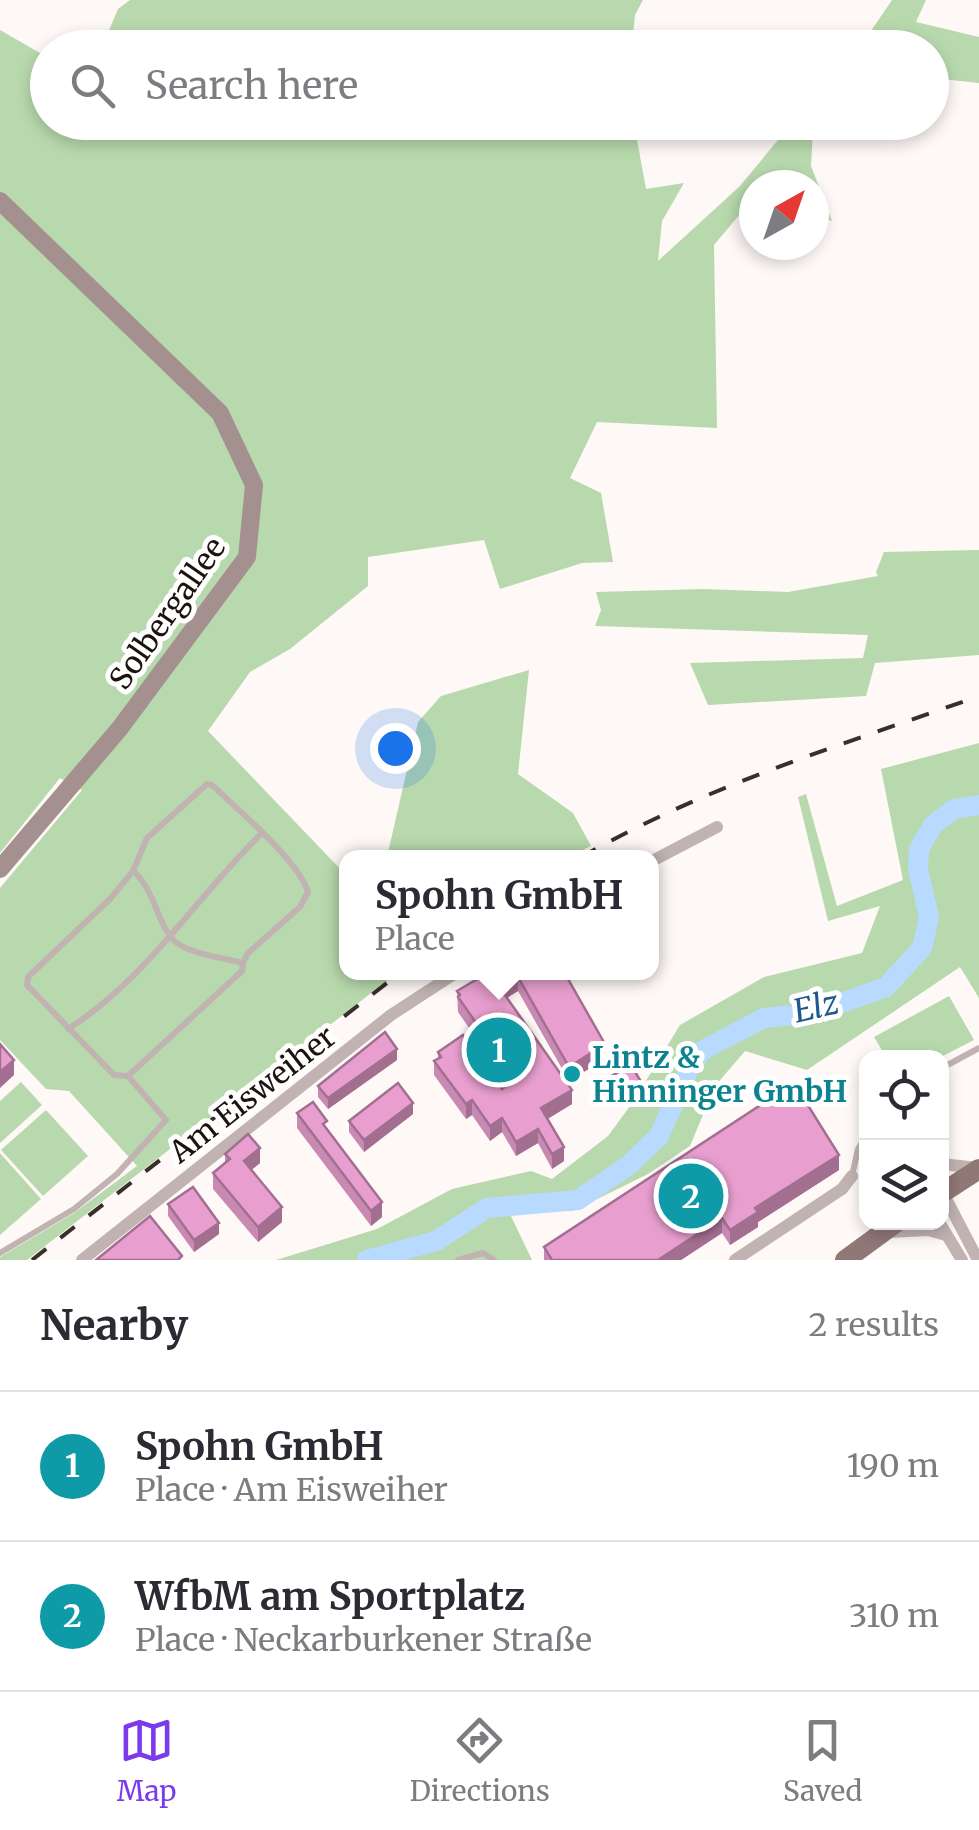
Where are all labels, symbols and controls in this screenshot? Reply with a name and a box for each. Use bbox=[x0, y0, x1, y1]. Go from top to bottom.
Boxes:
search box bbox=[30, 30, 949, 140]
icon: search bbox=[65, 58, 120, 113]
text: Search here bbox=[145, 62, 358, 109]
north arrow bbox=[739, 170, 829, 260]
street label: Solbergallee bbox=[101, 530, 233, 696]
your location bbox=[370, 723, 421, 774]
popup bbox=[339, 850, 659, 980]
text: Spohn GmbH bbox=[375, 872, 623, 919]
text: Place bbox=[375, 919, 455, 959]
water label: Elz bbox=[790, 982, 843, 1032]
pin: 1 bbox=[466, 1012, 532, 1088]
street label: Am Eisweiher bbox=[160, 1017, 343, 1171]
place label: Lintz & Hinninger GmbH bbox=[592, 1038, 847, 1110]
map controls bbox=[859, 1050, 949, 1230]
button: locate bbox=[859, 1050, 949, 1140]
marker: Lintz & Hinninger GmbH bbox=[561, 1063, 583, 1085]
button: layers bbox=[859, 1140, 949, 1230]
pin: 2 bbox=[658, 1158, 724, 1234]
text: Nearby bbox=[40, 1299, 188, 1351]
text: 2 results bbox=[808, 1305, 939, 1345]
text: Spohn GmbH bbox=[135, 1423, 384, 1470]
text: 1 bbox=[65, 1446, 80, 1486]
text: 190 m bbox=[847, 1446, 939, 1486]
text: Place · Am Eisweiher bbox=[135, 1470, 448, 1510]
text: WfbM am Sportplatz bbox=[135, 1573, 525, 1620]
text: 2 bbox=[63, 1596, 82, 1636]
text: 310 m bbox=[849, 1596, 939, 1636]
text: Place · Neckarburkener Straße bbox=[135, 1620, 592, 1660]
tab: Map bbox=[117, 1713, 176, 1809]
tab: Directions bbox=[410, 1713, 550, 1809]
tab: Saved bbox=[783, 1713, 862, 1809]

